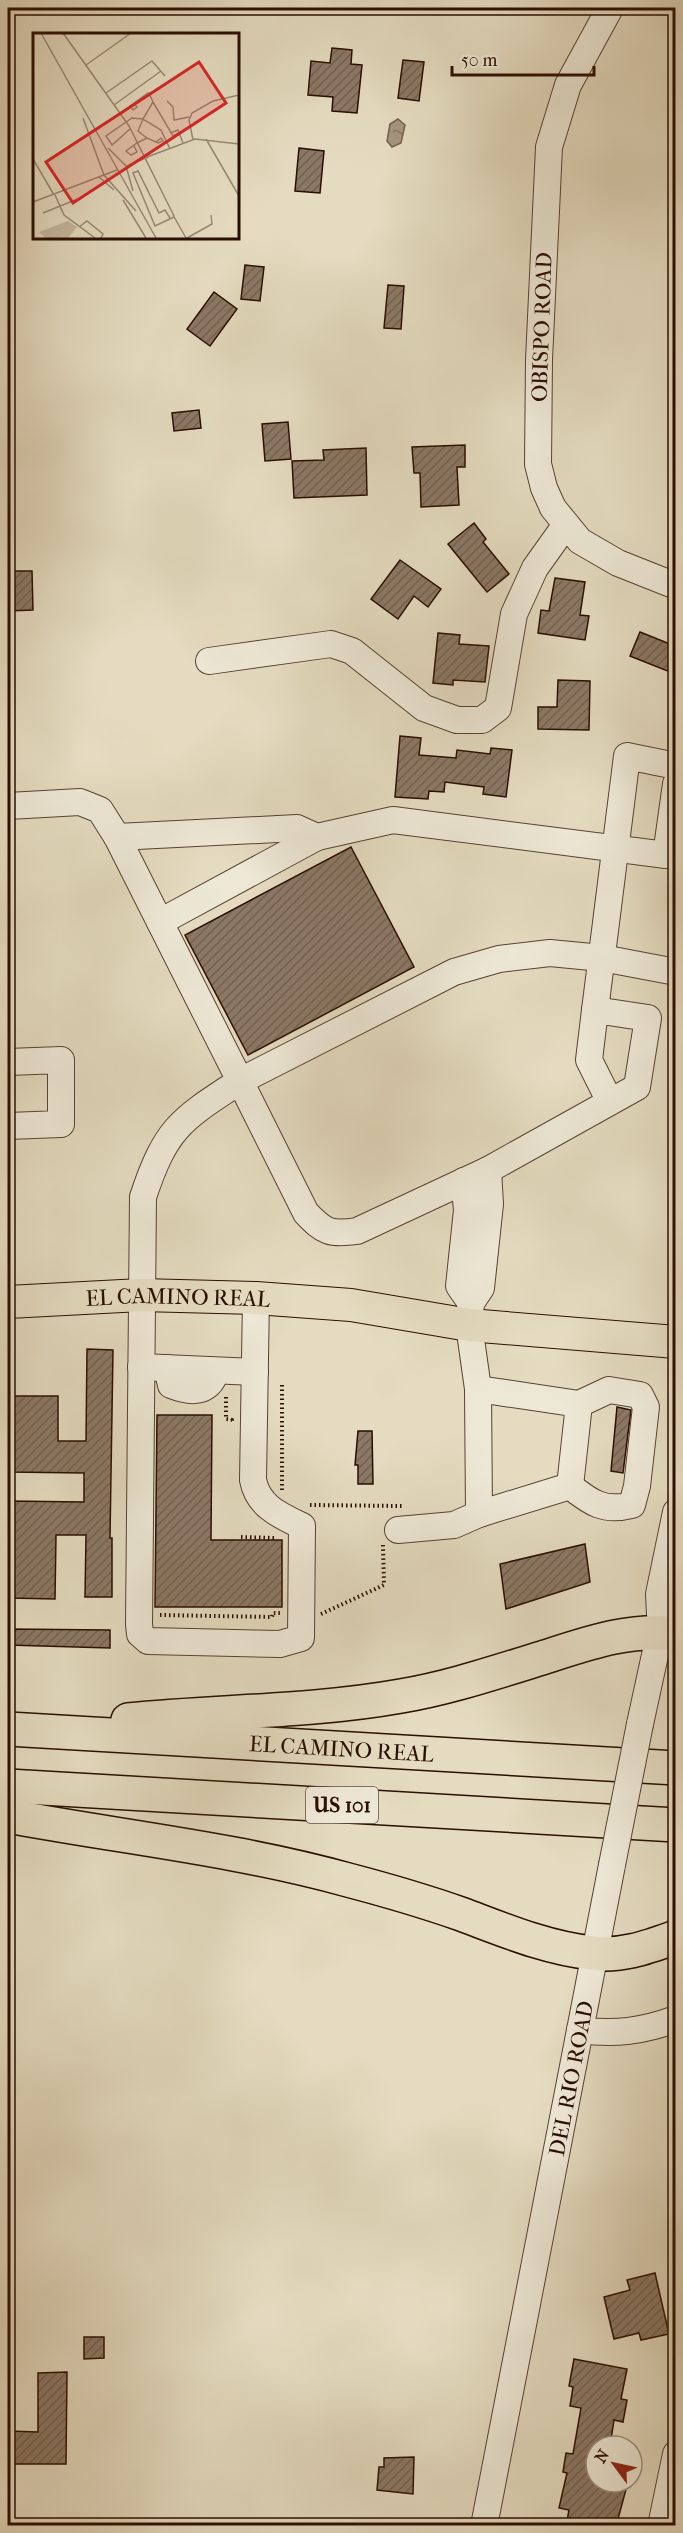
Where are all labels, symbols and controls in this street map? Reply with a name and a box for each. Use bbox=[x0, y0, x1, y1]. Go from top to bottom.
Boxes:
inset map bbox=[33, 33, 238, 238]
scale bar bbox=[452, 39, 594, 77]
text: 50 m bbox=[461, 50, 498, 71]
street label: OBISPO ROAD bbox=[526, 252, 558, 403]
street label: EL CAMINO REAL bbox=[85, 1283, 272, 1313]
street label: EL CAMINO REAL bbox=[248, 1731, 435, 1768]
road number: US 101 bbox=[306, 1787, 378, 1823]
street label: DEL RIO ROAD bbox=[544, 1999, 599, 2158]
north arrow bbox=[584, 2434, 644, 2494]
text: N bbox=[591, 2445, 614, 2466]

